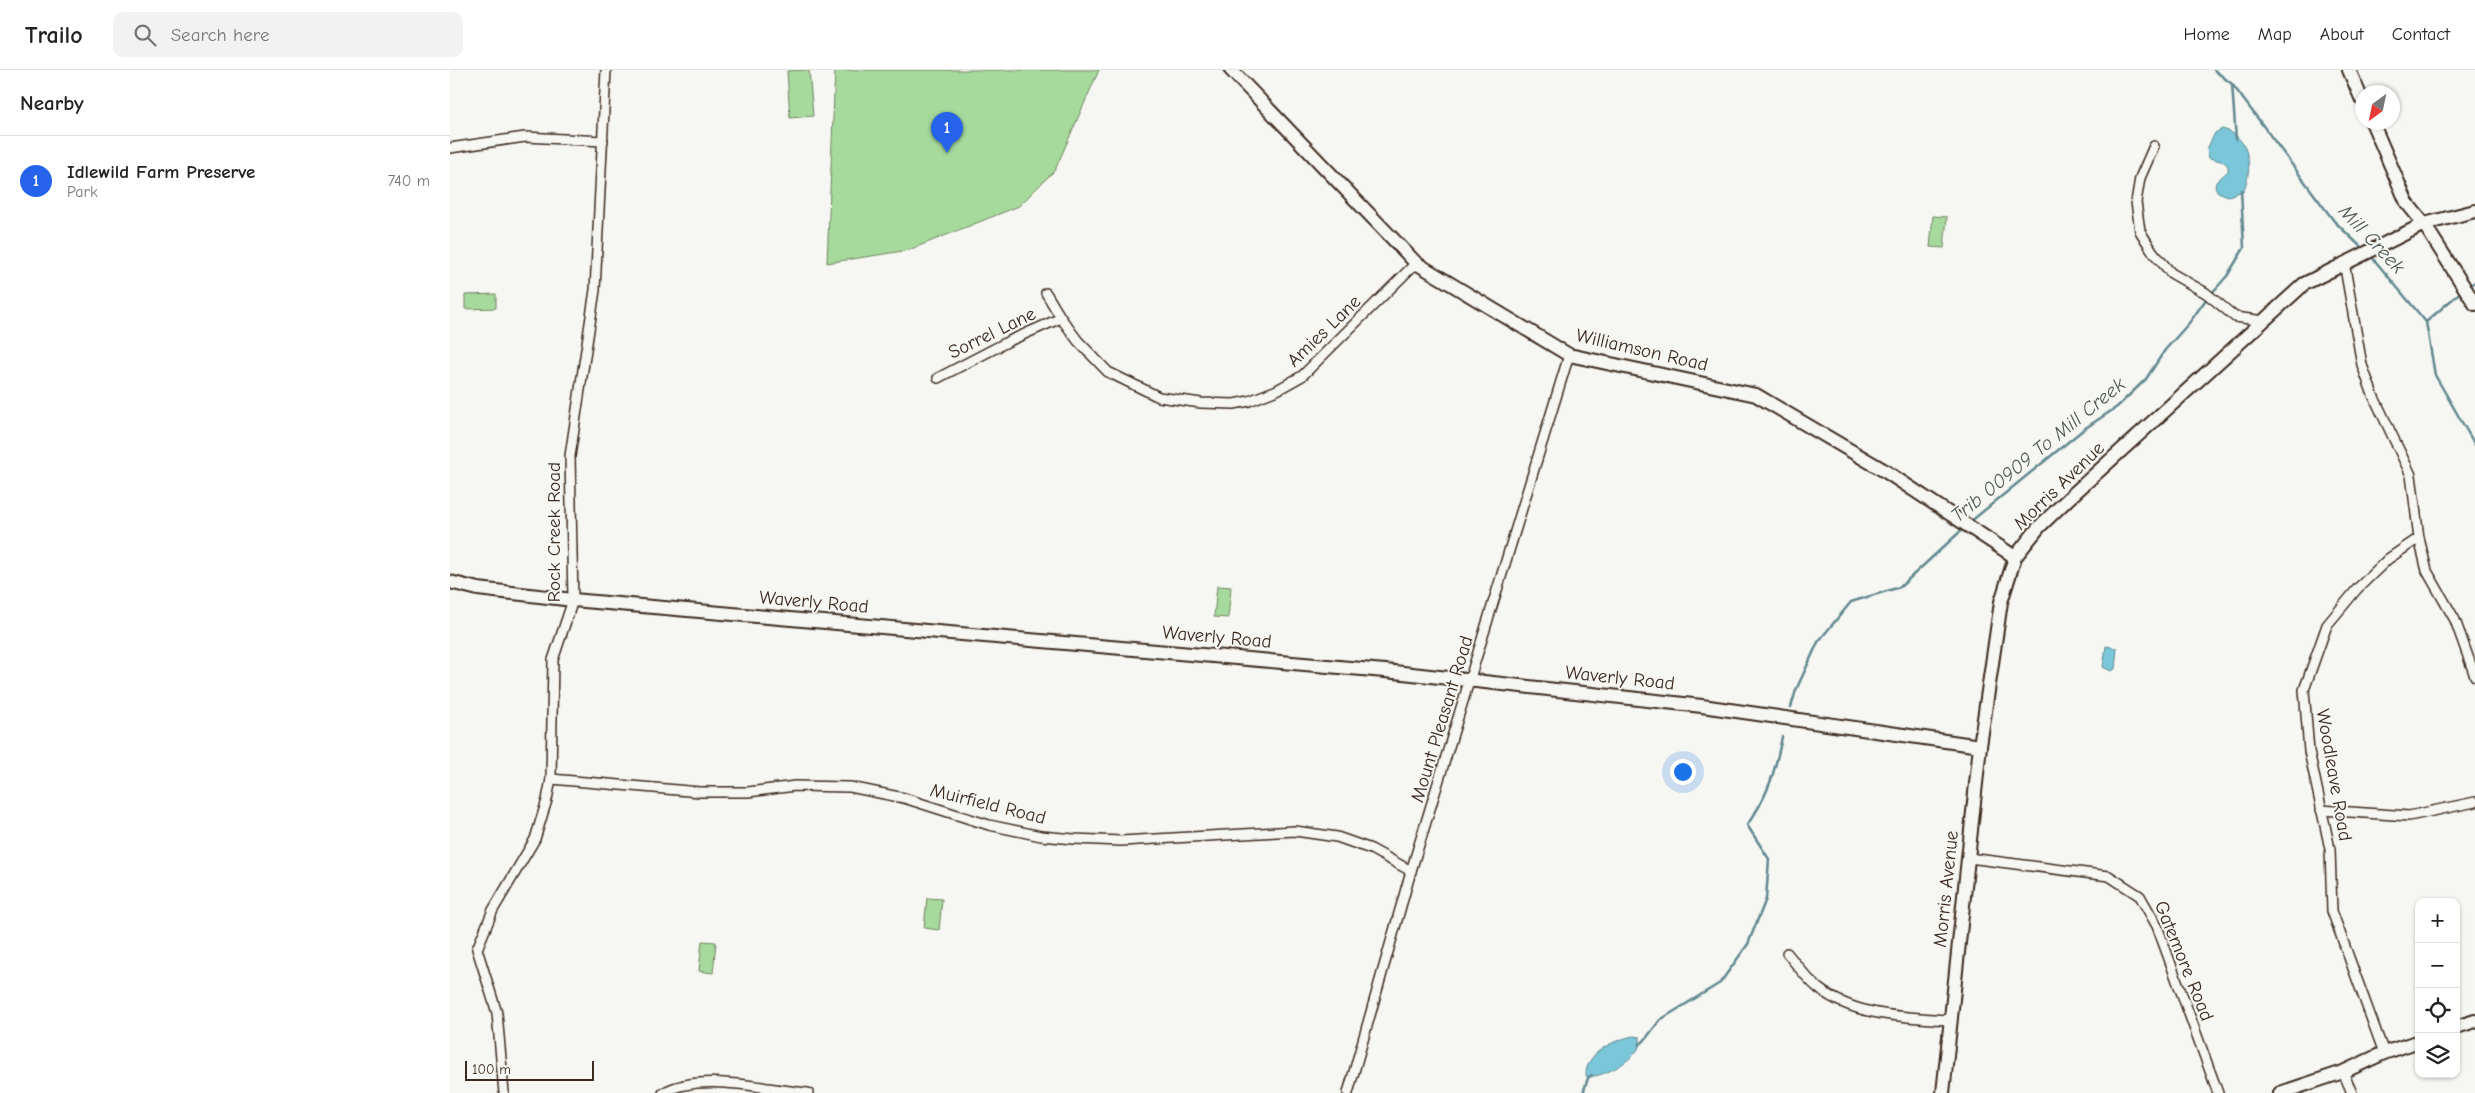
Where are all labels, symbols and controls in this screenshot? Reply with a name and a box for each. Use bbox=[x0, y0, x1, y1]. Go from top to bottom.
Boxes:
search box bbox=[113, 12, 463, 57]
text: Trailo bbox=[25, 21, 83, 49]
icon: search bbox=[131, 21, 159, 49]
text: Search here bbox=[171, 24, 270, 46]
text: Home bbox=[2183, 24, 2230, 45]
text: Map bbox=[2258, 24, 2292, 45]
text: About bbox=[2320, 24, 2364, 45]
text: Contact bbox=[2392, 24, 2450, 45]
north arrow bbox=[2355, 85, 2400, 130]
text: Nearby bbox=[20, 91, 84, 115]
pin: 1 bbox=[931, 112, 963, 153]
text: Idlewild Farm Preserve bbox=[67, 161, 255, 183]
text: 1 bbox=[33, 172, 39, 190]
text: 740 m bbox=[388, 172, 430, 190]
text: Park bbox=[67, 183, 98, 201]
water label: Mill Creek bbox=[2333, 199, 2410, 279]
street label: Amies Lane bbox=[1283, 290, 1365, 372]
street label: Sorrel Lane bbox=[945, 302, 1039, 364]
street label: Williamson Road bbox=[1574, 324, 1710, 376]
water label: Trib 00909 To Mill Creek bbox=[1946, 373, 2130, 527]
street label: Morris Avenue bbox=[2009, 437, 2109, 535]
street label: Rock Creek Road bbox=[543, 462, 565, 602]
street label: Waverly Road bbox=[758, 586, 870, 618]
street label: Waverly Road bbox=[1161, 621, 1273, 653]
street label: Mount Pleasant Road bbox=[1406, 633, 1478, 805]
street label: Waverly Road bbox=[1564, 661, 1676, 695]
street label: Woodleave Road bbox=[2312, 707, 2356, 843]
your location bbox=[1670, 759, 1696, 785]
street label: Muirfield Road bbox=[928, 779, 1048, 829]
street label: Morris Avenue bbox=[1929, 829, 1963, 949]
street label: Gatemore Road bbox=[2150, 898, 2218, 1024]
map controls bbox=[2415, 898, 2460, 1078]
button: + bbox=[2415, 898, 2460, 943]
button: − bbox=[2415, 943, 2460, 988]
button: locate bbox=[2415, 988, 2460, 1033]
button: layers bbox=[2415, 1033, 2460, 1078]
scale bar bbox=[465, 1058, 594, 1081]
text: 100 m bbox=[472, 1061, 511, 1078]

